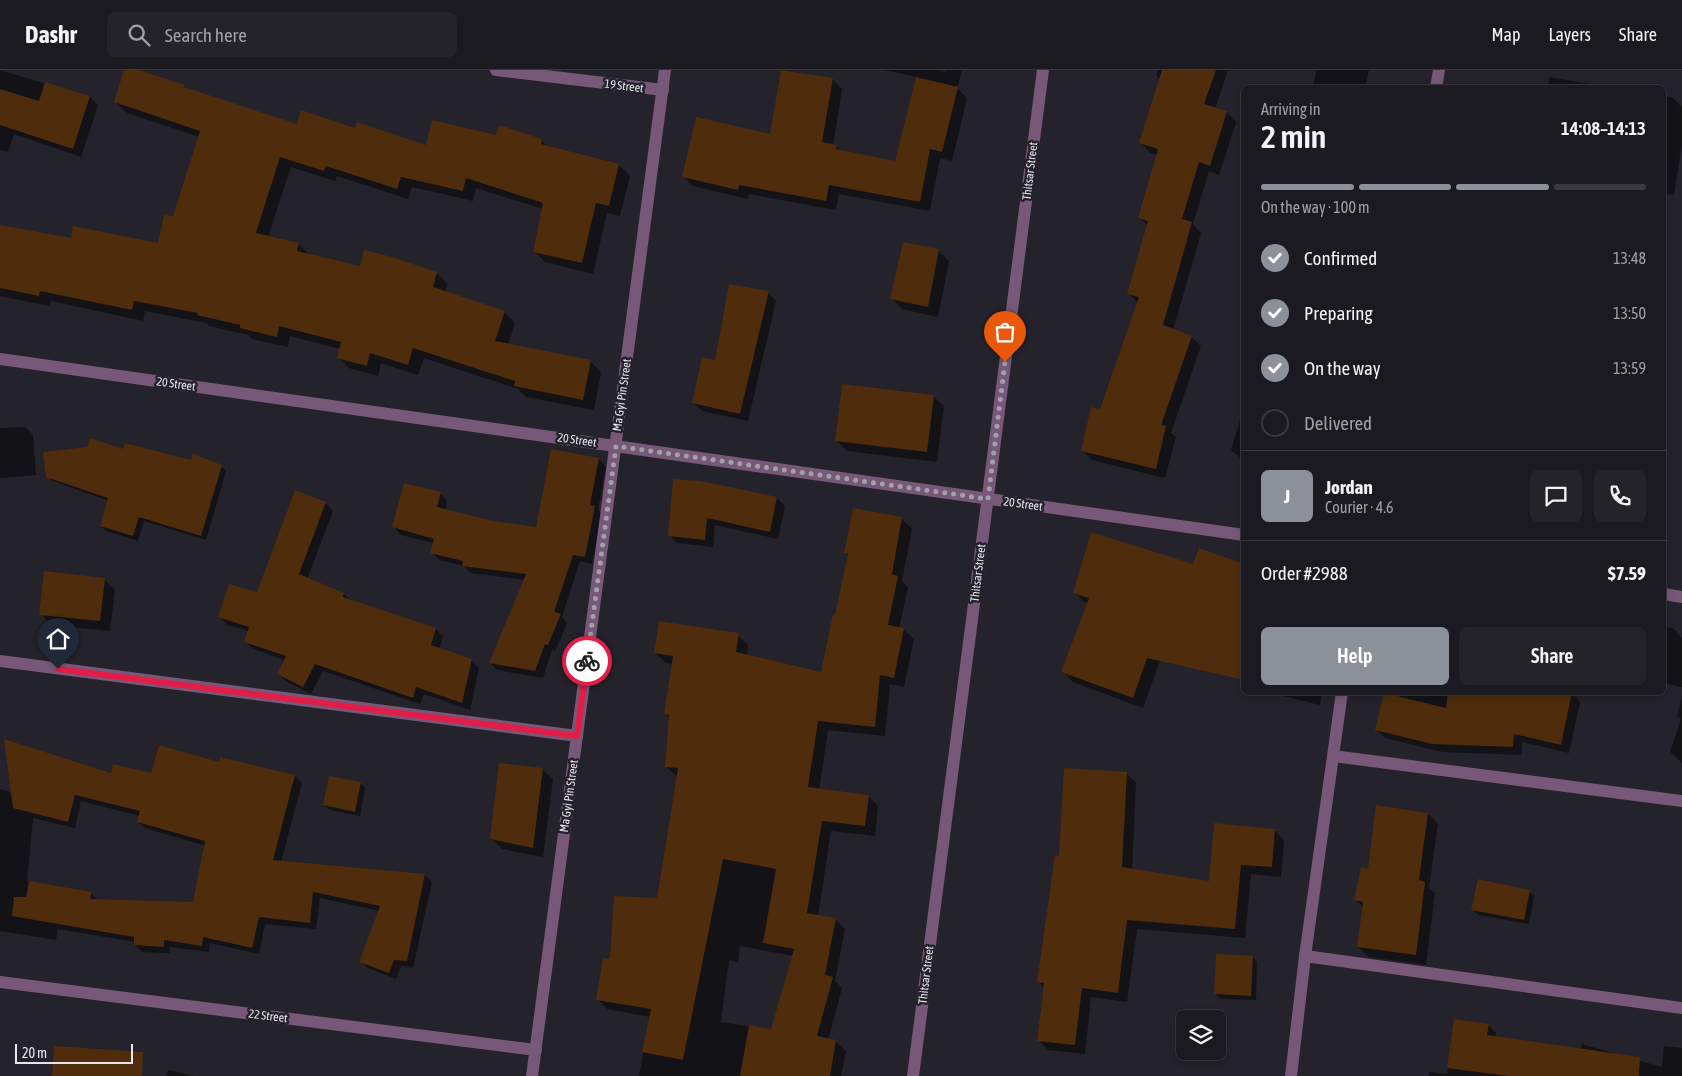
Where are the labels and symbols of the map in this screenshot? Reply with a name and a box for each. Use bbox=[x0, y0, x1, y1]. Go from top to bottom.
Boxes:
street label: 19 Street bbox=[604, 77, 645, 95]
street label: Thitsar Street bbox=[1019, 141, 1041, 201]
pin bbox=[984, 311, 1026, 362]
street label: Ma Gyi Pin Street bbox=[610, 357, 634, 432]
street label: 20 Street bbox=[156, 374, 197, 394]
street label: 20 Street bbox=[557, 430, 598, 450]
street label: 20 Street bbox=[1003, 494, 1044, 514]
street label: Thitsar Street bbox=[967, 543, 989, 603]
pin bbox=[37, 618, 79, 669]
courier bbox=[562, 636, 612, 686]
street label: Ma Gyi Pin Street bbox=[557, 758, 581, 833]
street label: Thitsar Street bbox=[915, 945, 937, 1005]
street label: 22 Street bbox=[248, 1007, 289, 1025]
scale bar bbox=[15, 1041, 132, 1064]

